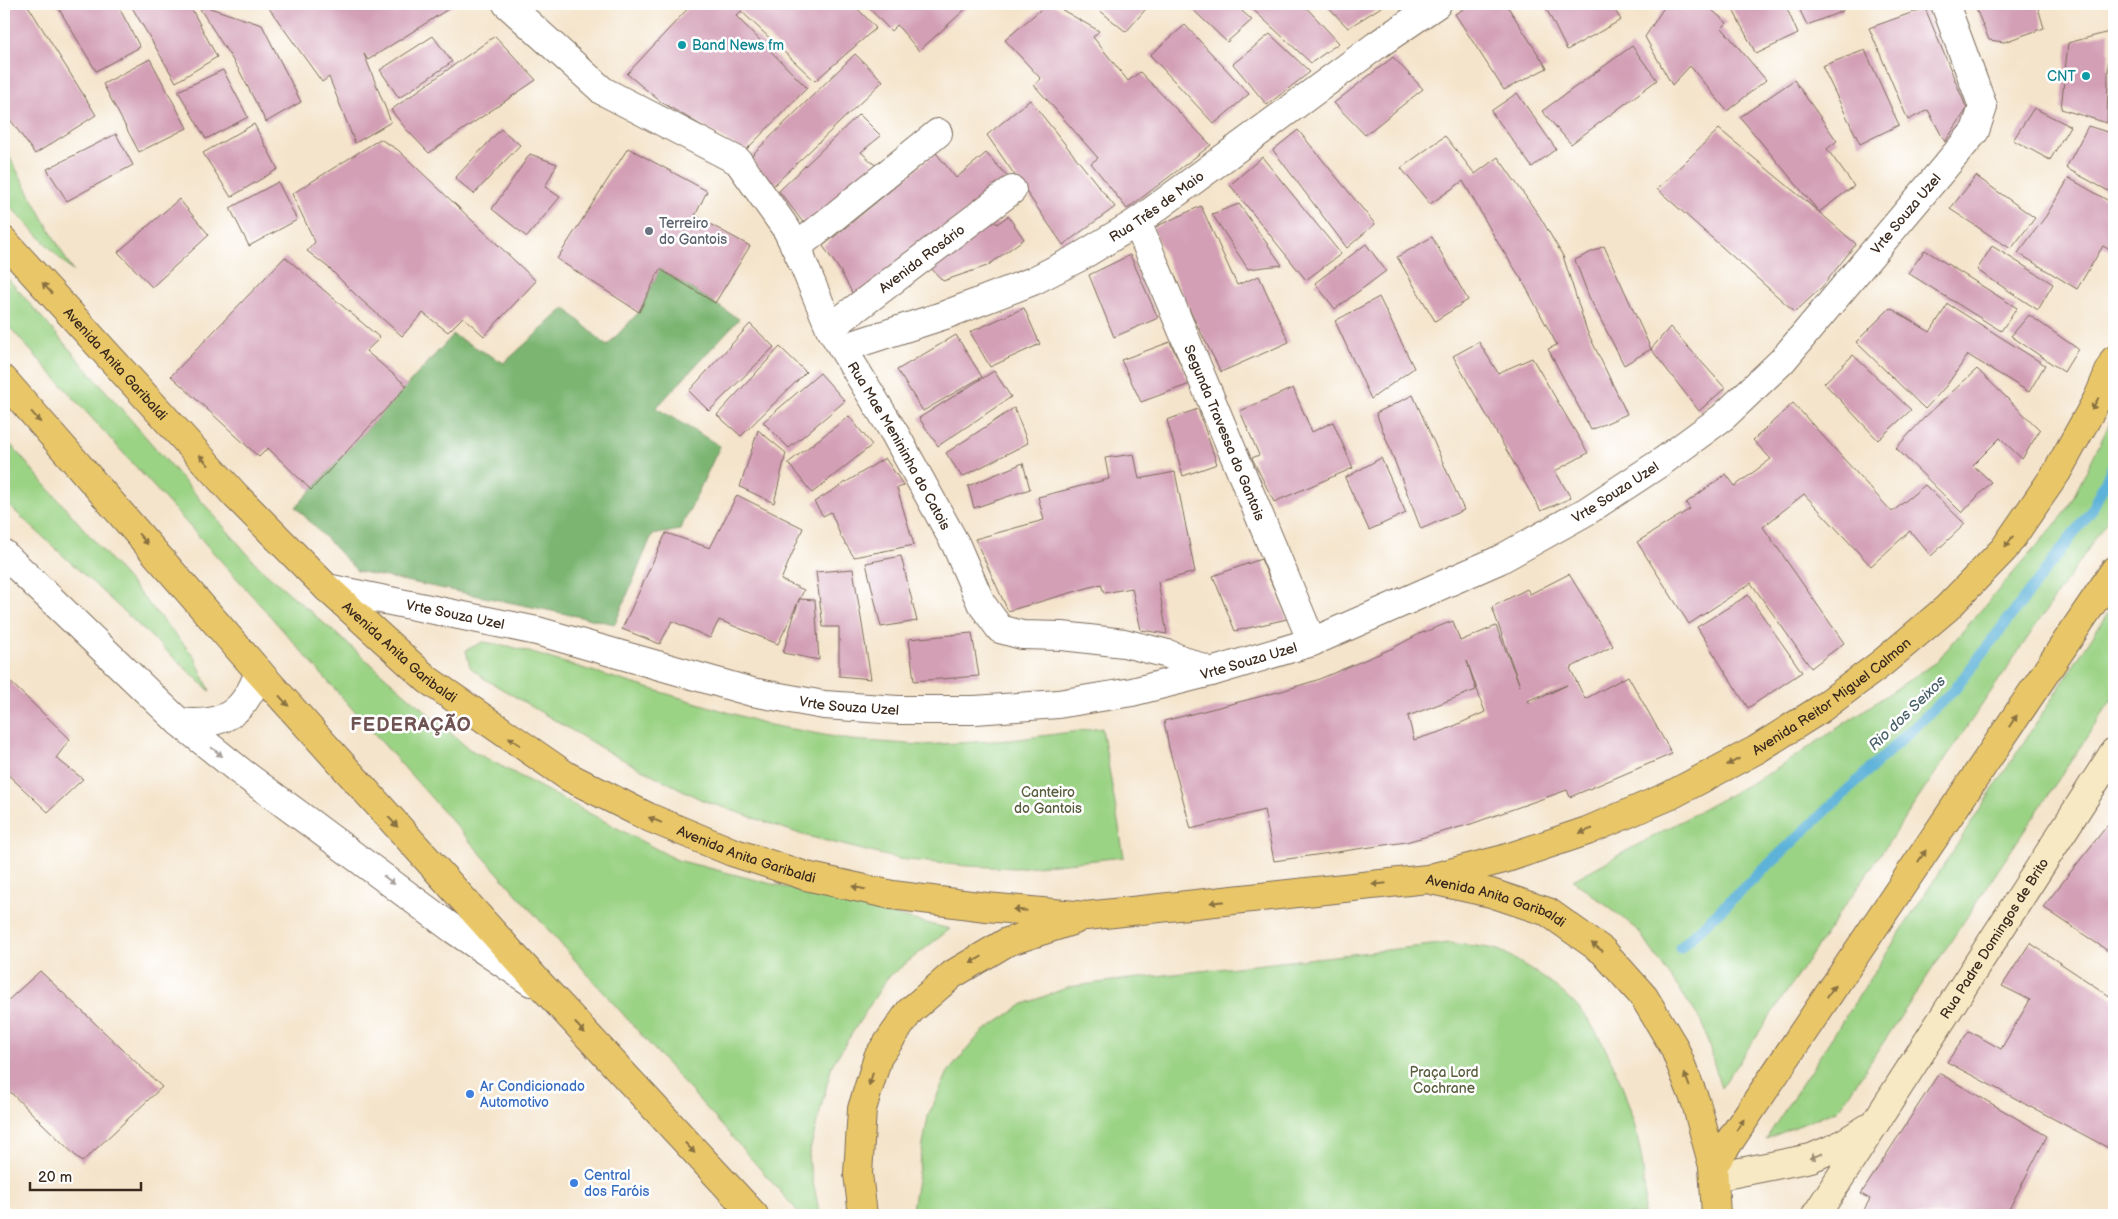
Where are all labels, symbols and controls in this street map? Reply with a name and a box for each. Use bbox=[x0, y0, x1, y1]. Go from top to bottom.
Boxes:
place label: Band News fm bbox=[692, 37, 784, 54]
marker: Band News fm bbox=[676, 39, 688, 51]
place label: CNT bbox=[2047, 68, 2077, 85]
marker: CNT bbox=[2080, 70, 2092, 82]
street label: Rua Três de Maio bbox=[1106, 168, 1207, 246]
street label: Vrte Souza Uzel bbox=[1867, 170, 1945, 258]
place label: Terreiro do Gantois bbox=[659, 215, 727, 248]
street label: Avenida Rosário bbox=[876, 221, 968, 297]
marker: Terreiro do Gantois bbox=[643, 225, 655, 237]
one-way arrow bbox=[41, 283, 53, 295]
street label: Avenida Anita Garibaldi bbox=[60, 304, 171, 424]
street label: Segunda Travessa do Gantois bbox=[1180, 342, 1268, 523]
street label: Rua Mae Menininha do Catois bbox=[844, 359, 954, 533]
one-way arrow bbox=[2090, 398, 2099, 411]
one-way arrow bbox=[30, 410, 42, 422]
one-way arrow bbox=[198, 455, 210, 467]
street label: Vrte Souza Uzel bbox=[1569, 458, 1662, 527]
one-way arrow bbox=[137, 533, 148, 546]
one-way arrow bbox=[2004, 535, 2014, 549]
street label: Vrte Souza Uzel bbox=[404, 596, 506, 633]
street label: Avenida Anita Garibaldi bbox=[338, 598, 460, 706]
street label: Avenida Reitor Miguel Calmon bbox=[1749, 634, 1915, 759]
street label: Vrte Souza Uzel bbox=[1198, 639, 1299, 683]
water label: Rio dos Seixos bbox=[1865, 671, 1950, 755]
street label: Vrte Souza Uzel bbox=[798, 693, 899, 719]
one-way arrow bbox=[279, 694, 290, 707]
district label: FEDERAÇÃO bbox=[350, 713, 472, 737]
one-way arrow bbox=[2008, 714, 2018, 728]
one-way arrow bbox=[507, 736, 521, 746]
one-way arrow bbox=[210, 747, 223, 758]
one-way arrow bbox=[1726, 758, 1740, 766]
park label: Canteiro do Gantois bbox=[1014, 784, 1082, 817]
one-way arrow bbox=[387, 815, 399, 827]
one-way arrow bbox=[648, 816, 662, 824]
street label: Avenida Anita Garibaldi bbox=[674, 822, 817, 887]
one-way arrow bbox=[1578, 827, 1593, 835]
one-way arrow bbox=[1917, 849, 1927, 863]
street label: Rua Padre Domingos de Brito bbox=[1936, 855, 2053, 1022]
street label: Avenida Anita Garibaldi bbox=[1424, 871, 1569, 931]
one-way arrow bbox=[382, 875, 395, 886]
one-way arrow bbox=[1370, 880, 1386, 888]
one-way arrow bbox=[851, 884, 866, 892]
one-way arrow bbox=[1209, 898, 1225, 906]
one-way arrow bbox=[1011, 906, 1027, 914]
one-way arrow bbox=[1590, 942, 1604, 952]
one-way arrow bbox=[970, 956, 983, 965]
one-way arrow bbox=[1826, 984, 1836, 997]
one-way arrow bbox=[574, 1022, 586, 1034]
park label: Praça Lord Cochrane bbox=[1409, 1064, 1479, 1097]
one-way arrow bbox=[867, 1071, 875, 1086]
one-way arrow bbox=[1683, 1072, 1691, 1087]
place label: Ar Condicionado Automotivo bbox=[480, 1078, 585, 1111]
marker: Ar Condicionado Automotivo bbox=[464, 1088, 476, 1100]
one-way arrow bbox=[1735, 1118, 1745, 1132]
one-way arrow bbox=[684, 1141, 696, 1153]
one-way arrow bbox=[1808, 1153, 1823, 1160]
scale bar bbox=[30, 1159, 141, 1191]
place label: Central dos Faróis bbox=[584, 1167, 650, 1200]
text: 20 m bbox=[38, 1168, 72, 1187]
marker: Central dos Faróis bbox=[568, 1177, 580, 1189]

